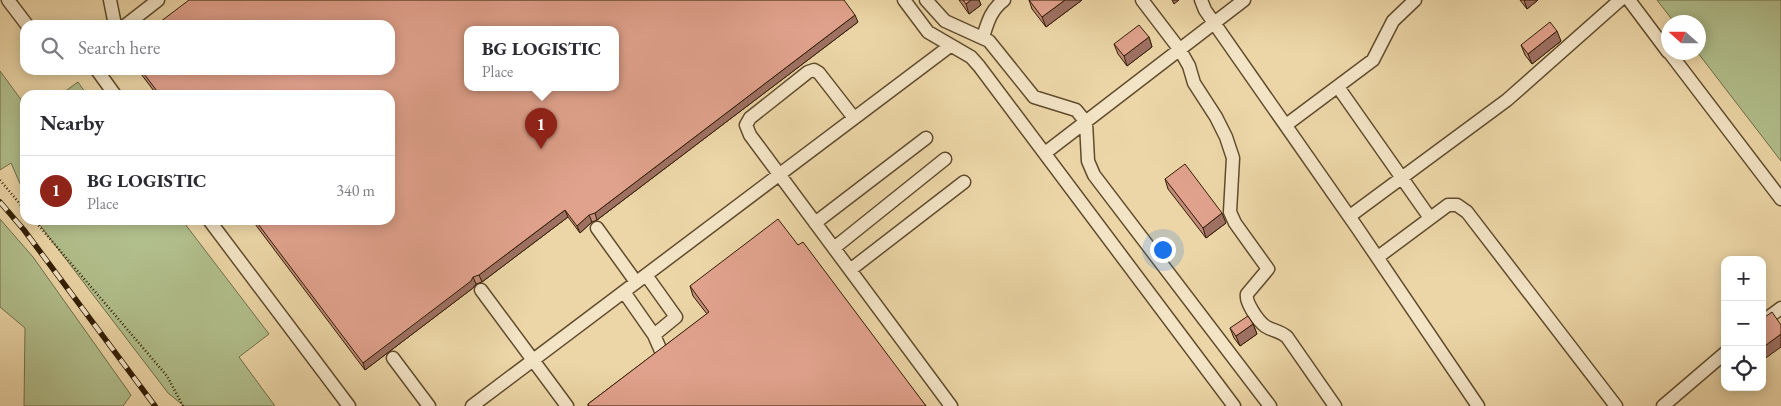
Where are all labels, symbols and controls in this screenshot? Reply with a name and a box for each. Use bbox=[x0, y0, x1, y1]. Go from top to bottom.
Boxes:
north arrow bbox=[1661, 15, 1706, 60]
search box bbox=[20, 20, 395, 75]
popup bbox=[464, 26, 619, 91]
icon: search bbox=[38, 34, 66, 62]
text: Search here bbox=[78, 35, 160, 60]
text: BG LOGISTIC bbox=[482, 36, 601, 61]
text: Place bbox=[482, 61, 513, 82]
pin: 1 bbox=[525, 108, 557, 149]
text: Nearby bbox=[40, 109, 104, 136]
text: BG LOGISTIC bbox=[87, 168, 207, 193]
text: 1 bbox=[52, 180, 60, 201]
text: 340 m bbox=[336, 180, 375, 201]
text: Place bbox=[87, 193, 119, 214]
your location bbox=[1150, 237, 1176, 263]
map controls bbox=[1721, 256, 1766, 391]
button: + bbox=[1721, 256, 1766, 301]
button: − bbox=[1721, 301, 1766, 346]
button: locate bbox=[1721, 346, 1766, 391]

